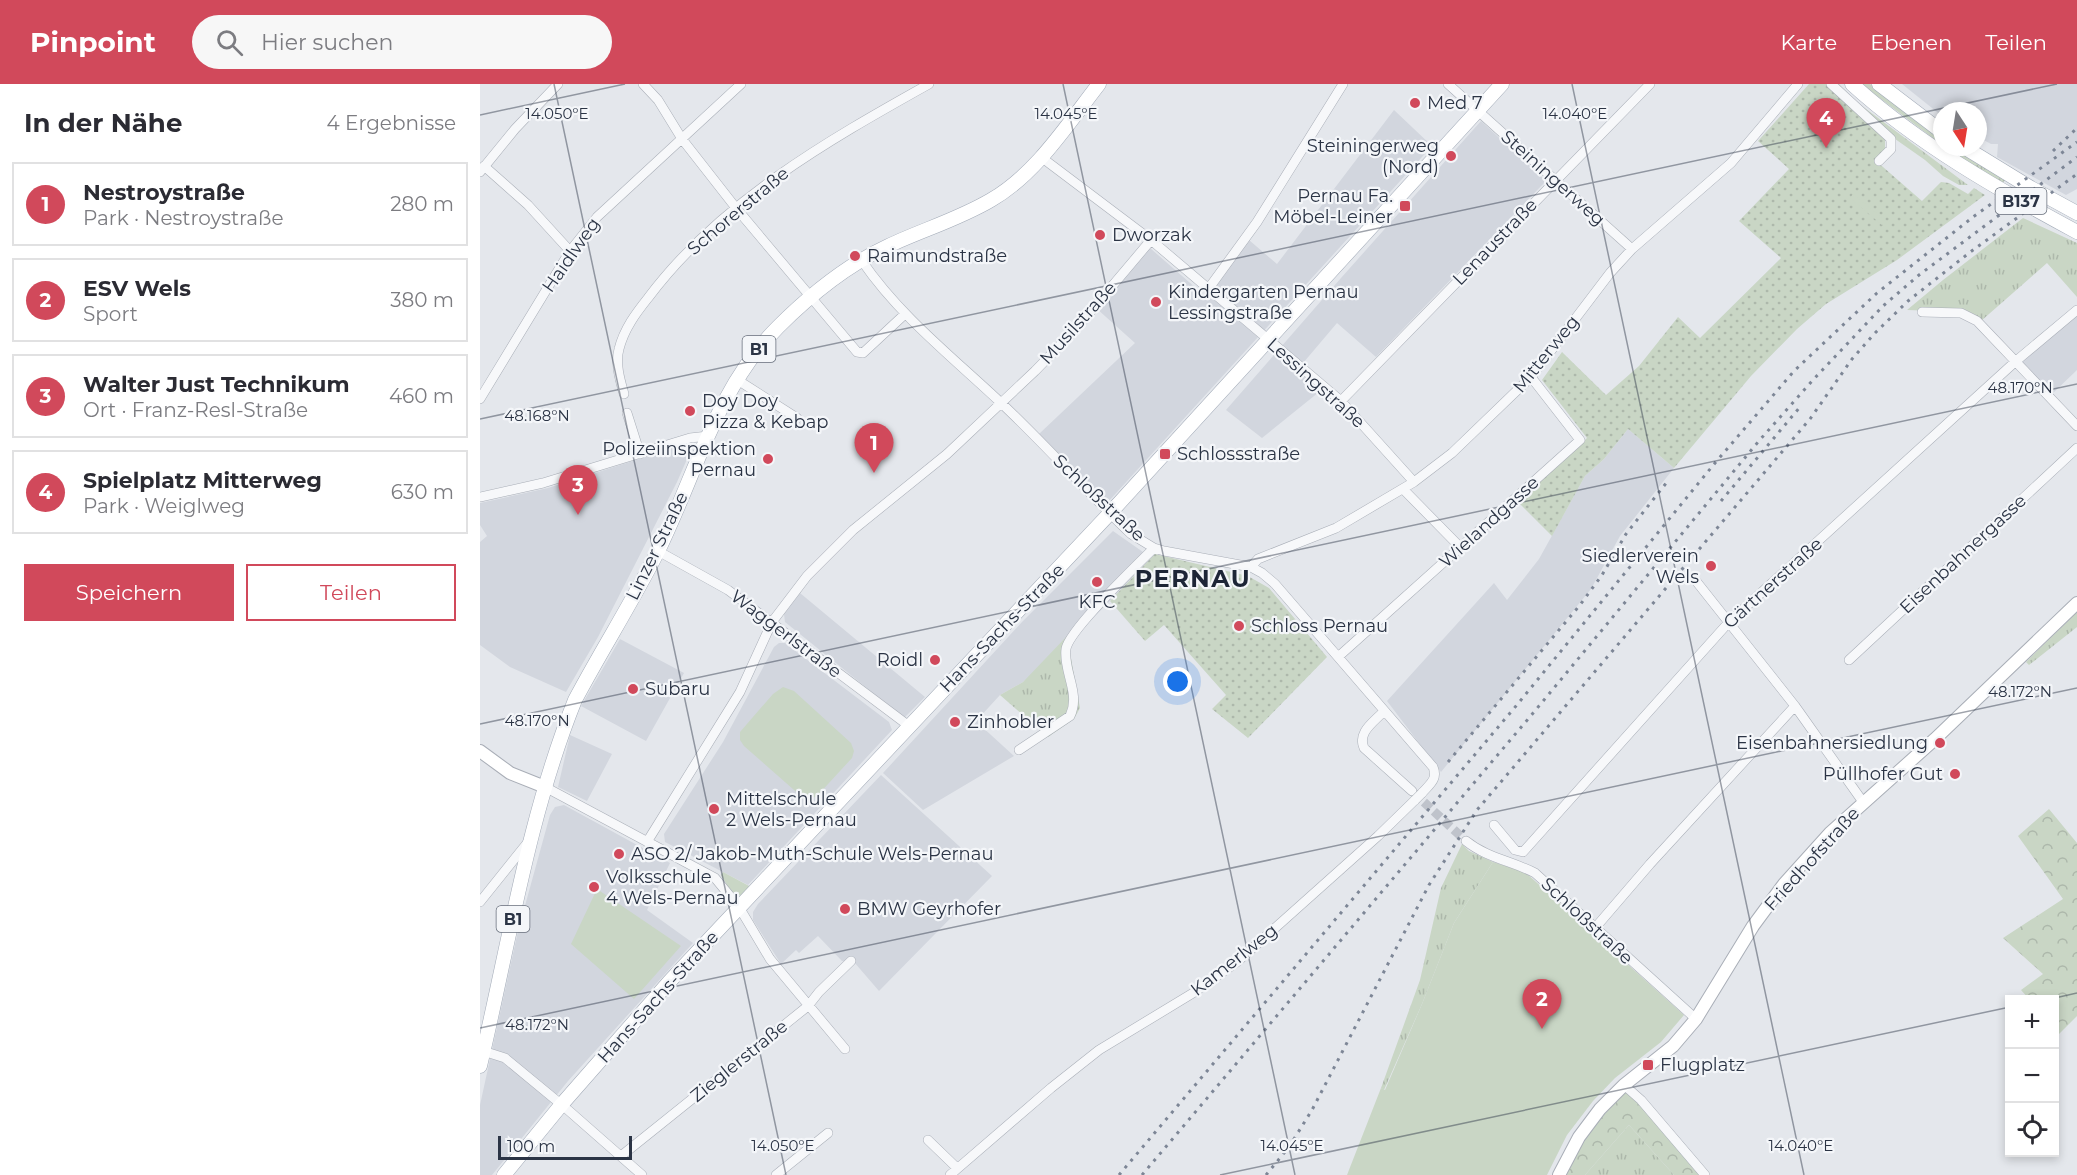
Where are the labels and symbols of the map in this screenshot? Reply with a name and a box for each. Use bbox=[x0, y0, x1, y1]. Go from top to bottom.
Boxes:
place label: Med 7 bbox=[1427, 92, 1483, 114]
marker: Med 7 bbox=[1408, 96, 1422, 110]
pin: 4 bbox=[1806, 98, 1846, 148]
north arrow bbox=[1933, 102, 1987, 156]
text: 14.050°E bbox=[525, 104, 589, 123]
text: 14.045°E bbox=[1034, 104, 1098, 123]
text: 14.040°E bbox=[1543, 104, 1607, 123]
street label: Steiningerweg bbox=[1496, 126, 1610, 230]
place label: Steiningerweg (Nord) bbox=[1307, 135, 1439, 178]
marker: Steiningerweg (Nord) bbox=[1444, 149, 1458, 163]
street label: Schorerstraße bbox=[683, 162, 793, 260]
place label: Pernau Fa. Möbel-Leiner bbox=[1273, 185, 1393, 228]
road number: B137 bbox=[1996, 188, 2046, 214]
street label: Lenaustraße bbox=[1448, 194, 1542, 290]
marker: Pernau Fa. Möbel-Leiner bbox=[1398, 199, 1412, 213]
street label: Haidlweg bbox=[537, 214, 605, 296]
place label: Dworzak bbox=[1112, 224, 1192, 246]
marker: Dworzak bbox=[1093, 228, 1107, 242]
place label: Raimundstraße bbox=[867, 245, 1007, 267]
marker: Raimundstraße bbox=[848, 249, 862, 263]
street label: Musilstraße bbox=[1035, 277, 1121, 369]
place label: Kindergarten Pernau Lessingstraße bbox=[1168, 281, 1359, 324]
marker: Kindergarten Pernau Lessingstraße bbox=[1149, 295, 1163, 309]
street label: Mitterweg bbox=[1508, 311, 1584, 397]
street label: Lessingstraße bbox=[1262, 333, 1370, 433]
road number: B1 bbox=[742, 336, 776, 362]
text: 48.170°N bbox=[1987, 378, 2053, 397]
place label: Doy Doy Pizza & Kebap bbox=[702, 390, 828, 433]
marker: Doy Doy Pizza & Kebap bbox=[683, 404, 697, 418]
text: 48.168°N bbox=[504, 406, 570, 425]
pin: 1 bbox=[854, 424, 894, 473]
place label: Polizeiinspektion Pernau bbox=[602, 438, 756, 481]
place label: Schlossstraße bbox=[1177, 443, 1300, 465]
marker: Schlossstraße bbox=[1158, 447, 1172, 461]
street label: Schloßstraße bbox=[1049, 450, 1150, 546]
marker: Polizeiinspektion Pernau bbox=[761, 452, 775, 466]
pin: 3 bbox=[558, 466, 598, 515]
street label: Wielandgasse bbox=[1435, 471, 1544, 573]
street label: Linzer Straße bbox=[621, 488, 693, 604]
street label: Eisenbahnergasse bbox=[1895, 490, 2031, 618]
street label: Gärtnerstraße bbox=[1719, 533, 1827, 633]
place label: Siedlerverein Wels bbox=[1582, 545, 1699, 588]
street label: Hans-Sachs-Straße bbox=[935, 559, 1069, 697]
marker: Siedlerverein Wels bbox=[1704, 559, 1718, 573]
district label: PERNAU bbox=[1135, 564, 1251, 593]
marker: KFC bbox=[1090, 575, 1104, 589]
street label: Waggerlstraße bbox=[726, 585, 846, 683]
place label: KFC bbox=[1079, 591, 1116, 613]
place label: Schloss Pernau bbox=[1251, 615, 1388, 637]
marker: Schloss Pernau bbox=[1232, 619, 1246, 633]
place label: Roidl bbox=[877, 649, 923, 671]
marker: Roidl bbox=[928, 653, 942, 667]
your location bbox=[1163, 667, 1192, 696]
place label: Subaru bbox=[645, 678, 710, 700]
marker: Subaru bbox=[626, 682, 640, 696]
text: 48.172°N bbox=[1988, 682, 2052, 701]
text: 48.170°N bbox=[504, 711, 570, 730]
place label: Zinhobler bbox=[967, 711, 1054, 733]
marker: Zinhobler bbox=[948, 715, 962, 729]
place label: Eisenbahnersiedlung bbox=[1736, 732, 1928, 754]
marker: Eisenbahnersiedlung bbox=[1933, 736, 1947, 750]
place label: Püllhofer Gut bbox=[1823, 763, 1943, 785]
marker: Püllhofer Gut bbox=[1948, 767, 1962, 781]
place label: Mittelschule 2 Wels-Pernau bbox=[726, 788, 857, 831]
marker: Mittelschule 2 Wels-Pernau bbox=[707, 802, 721, 816]
street label: Friedhofstraße bbox=[1760, 803, 1864, 915]
place label: ASO 2/ Jakob-Muth-Schule Wels-Pernau bbox=[631, 843, 994, 865]
marker: ASO 2/ Jakob-Muth-Schule Wels-Pernau bbox=[612, 847, 626, 861]
place label: Volksschule 4 Wels-Pernau bbox=[606, 866, 739, 909]
street label: Schloßstraße bbox=[1537, 873, 1638, 969]
marker: Volksschule 4 Wels-Pernau bbox=[587, 880, 601, 894]
place label: BMW Geyrhofer bbox=[857, 898, 1001, 920]
marker: BMW Geyrhofer bbox=[838, 902, 852, 916]
road number: B1 bbox=[496, 906, 530, 932]
street label: Kamerlweg bbox=[1186, 919, 1282, 1001]
street label: Hans-Sachs-Straße bbox=[593, 926, 723, 1068]
pin: 2 bbox=[1522, 980, 1562, 1029]
text: 48.172°N bbox=[505, 1015, 569, 1034]
street label: Zieglerstraße bbox=[686, 1015, 792, 1107]
place label: Flugplatz bbox=[1660, 1054, 1745, 1076]
marker: Flugplatz bbox=[1641, 1058, 1655, 1072]
scale bar bbox=[498, 1133, 632, 1160]
text: 14.050°E bbox=[751, 1136, 815, 1155]
text: 14.045°E bbox=[1260, 1136, 1324, 1155]
text: 14.040°E bbox=[1769, 1136, 1833, 1155]

